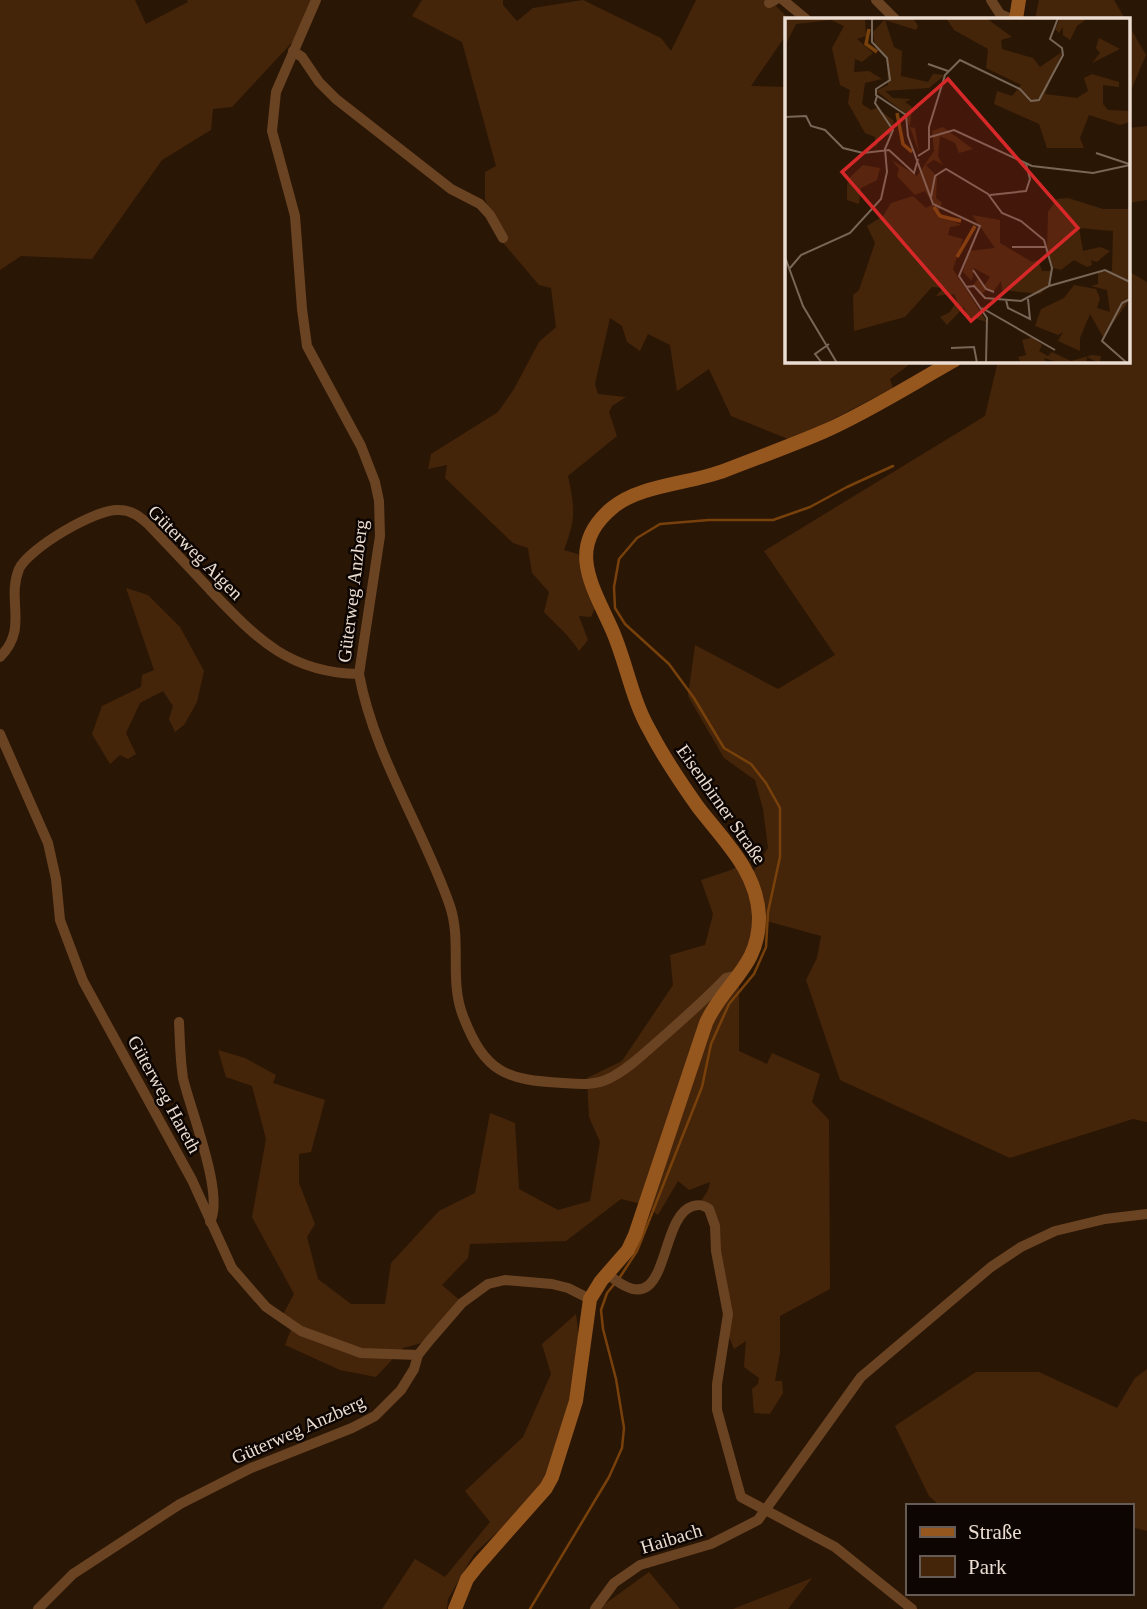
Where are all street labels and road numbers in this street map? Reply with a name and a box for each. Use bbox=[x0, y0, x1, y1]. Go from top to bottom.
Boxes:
street label: Güterweg Aigen bbox=[144, 501, 248, 604]
street label: Güterweg Anzberg bbox=[333, 518, 372, 664]
street label: Eisenbirner Straße bbox=[673, 741, 771, 868]
street label: Güterweg Hareth bbox=[124, 1032, 206, 1157]
street label: Güterweg Anzberg bbox=[228, 1390, 369, 1468]
street label: Haibach bbox=[638, 1519, 705, 1558]

